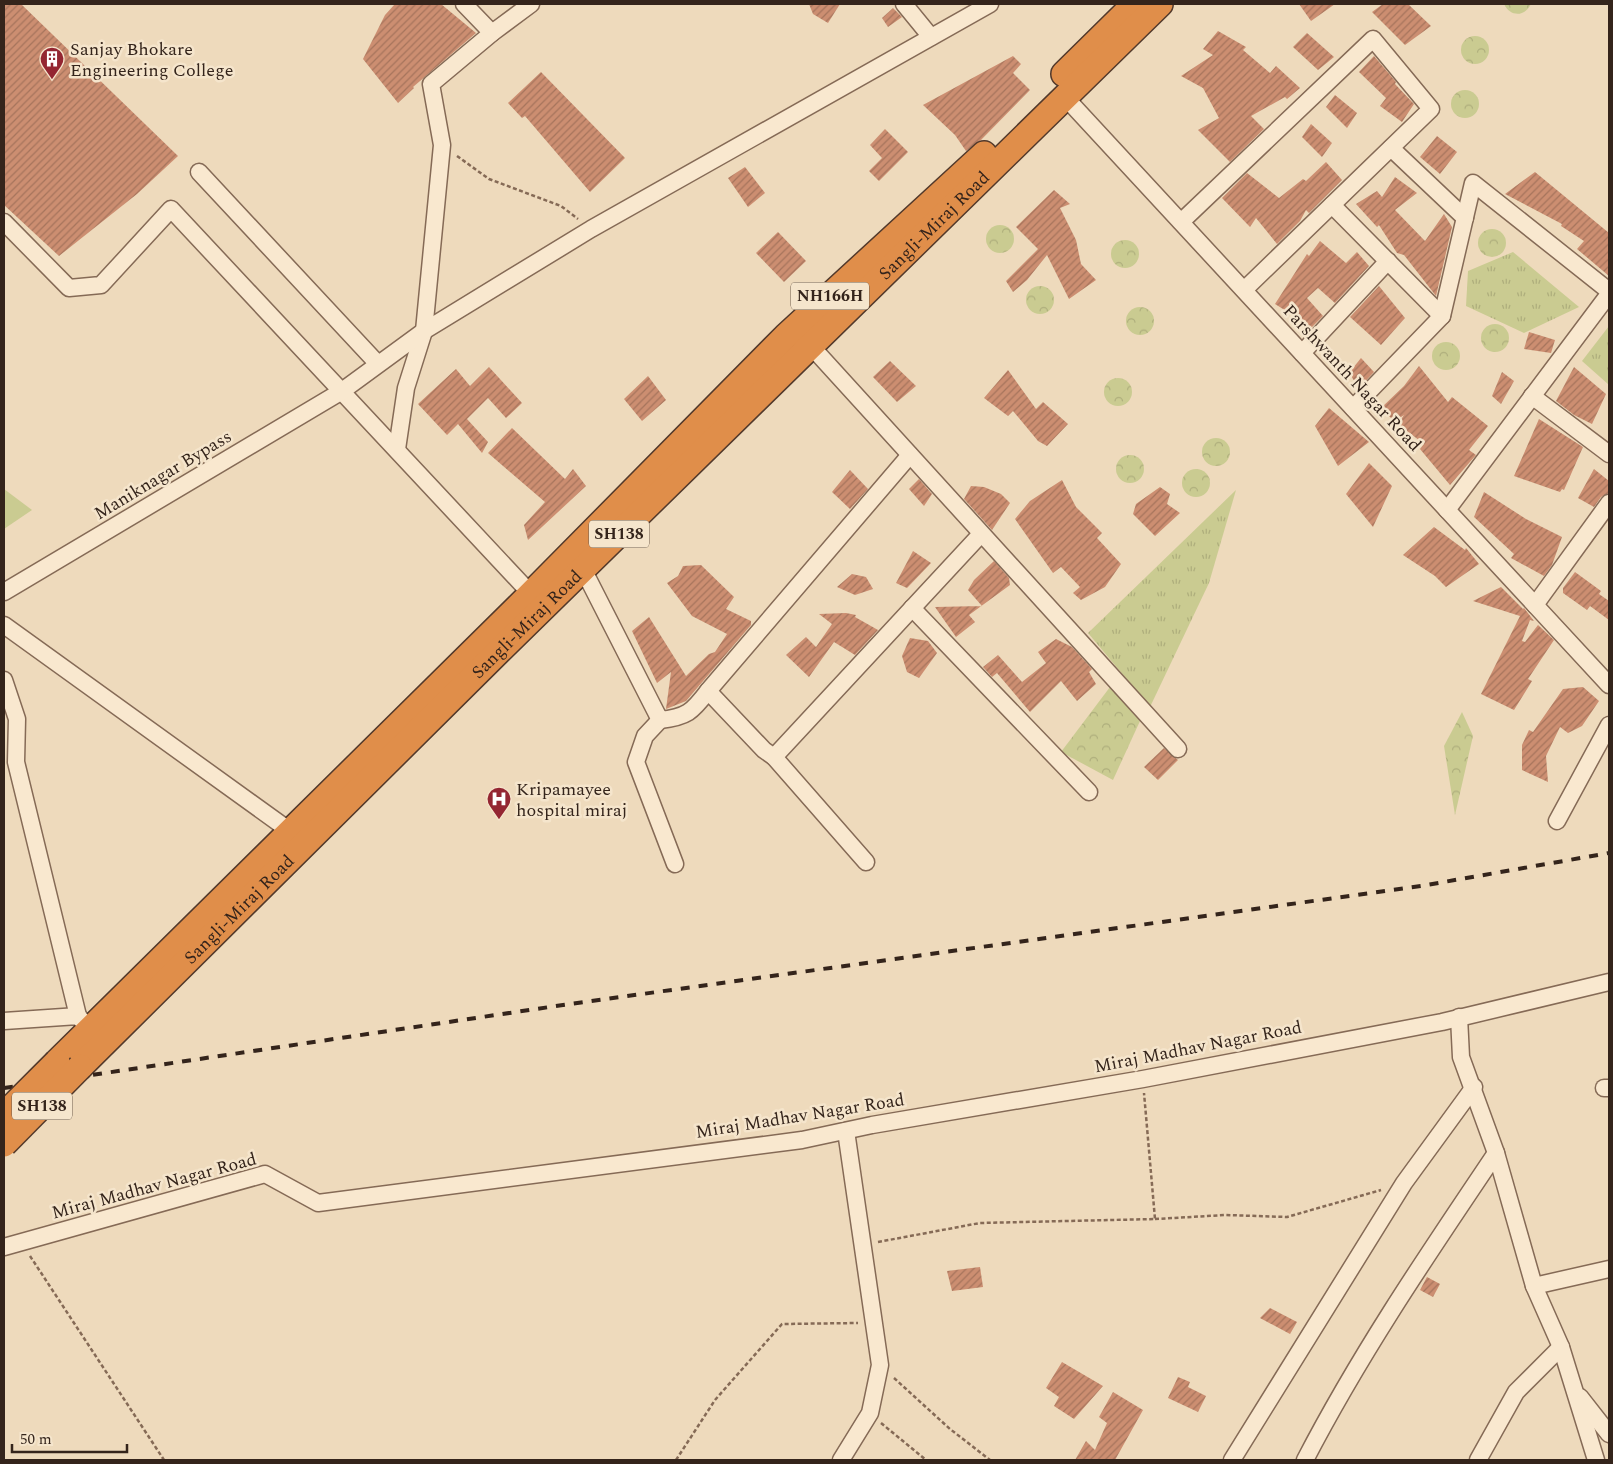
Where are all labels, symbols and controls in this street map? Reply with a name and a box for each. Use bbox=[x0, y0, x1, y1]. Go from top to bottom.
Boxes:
place label: Sanjay Bhokare Engineering College bbox=[70, 36, 233, 84]
building icon: Sanjay Bhokare Engineering College bbox=[39, 46, 65, 80]
street label: Sangli-Miraj Road bbox=[872, 165, 996, 286]
road number: NH166H bbox=[791, 282, 869, 310]
street label: Parshwanth Nagar Road bbox=[1276, 298, 1428, 458]
street label: Maniknagar Bypass bbox=[89, 423, 237, 527]
road number: SH138 bbox=[589, 520, 649, 548]
street label: Sangli-Miraj Road bbox=[465, 563, 588, 685]
place label: Kripamayee hospital miraj bbox=[516, 776, 628, 824]
hospital icon: Kripamayee hospital miraj bbox=[486, 786, 512, 820]
street label: Sangli-Miraj Road bbox=[178, 848, 300, 970]
street label: Miraj Madhav Nagar Road bbox=[1092, 1014, 1304, 1080]
street label: Miraj Madhav Nagar Road bbox=[694, 1086, 906, 1146]
road number: SH138 bbox=[12, 1092, 72, 1120]
street label: Miraj Madhav Nagar Road bbox=[48, 1146, 260, 1226]
scale bar bbox=[12, 1422, 128, 1454]
text: 50 m bbox=[20, 1428, 52, 1451]

